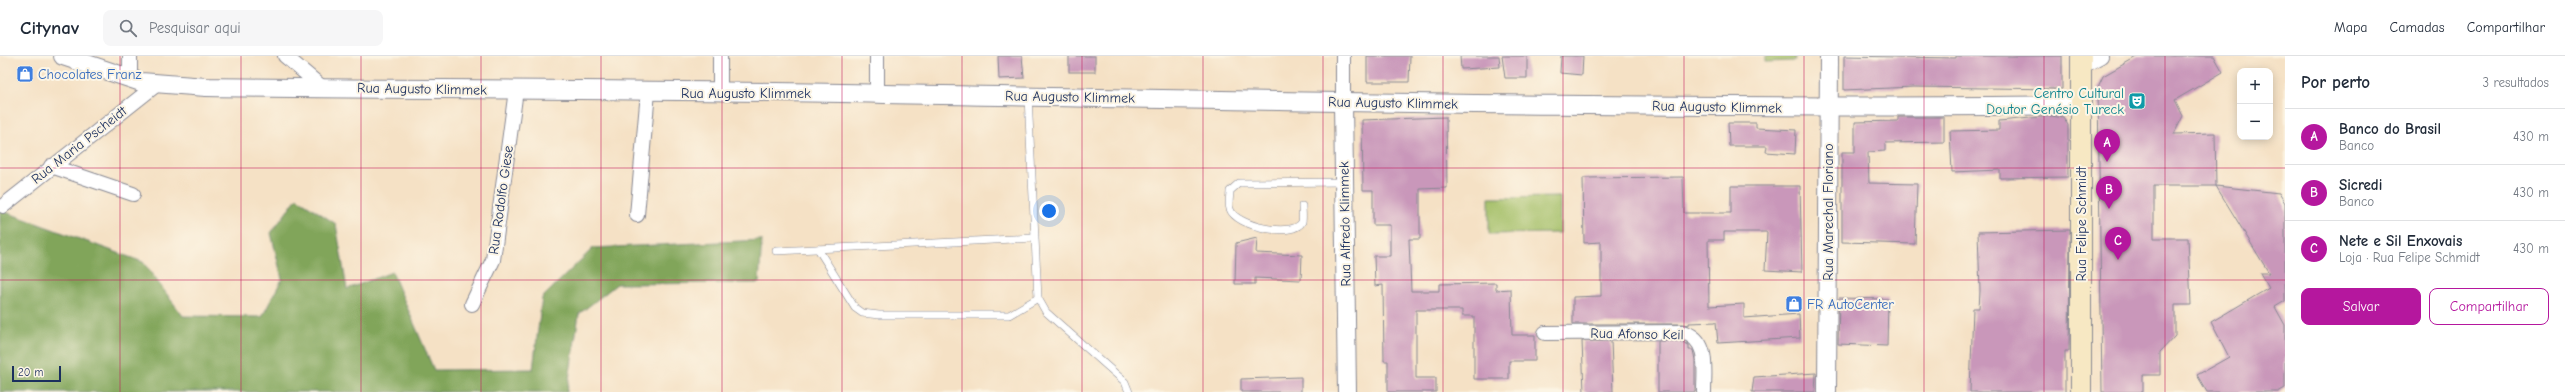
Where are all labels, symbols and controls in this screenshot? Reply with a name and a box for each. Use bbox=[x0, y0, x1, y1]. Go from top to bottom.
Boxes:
search box bbox=[103, 10, 383, 46]
text: Citynav bbox=[20, 17, 79, 39]
icon: search bbox=[117, 17, 139, 39]
text: Pesquisar aqui bbox=[149, 19, 241, 37]
text: Mapa bbox=[2334, 19, 2368, 36]
text: Camadas bbox=[2390, 19, 2445, 36]
text: Compartilhar bbox=[2467, 19, 2545, 36]
shop icon: Chocolates Franz bbox=[15, 64, 35, 84]
place label: Chocolates Franz bbox=[38, 66, 141, 83]
map controls bbox=[2237, 68, 2273, 140]
button: + bbox=[2237, 68, 2273, 104]
text: Por perto bbox=[2301, 73, 2370, 92]
text: 3 resultados bbox=[2483, 75, 2549, 90]
street label: Rua Augusto Klimmek bbox=[357, 79, 487, 99]
street label: Rua Augusto Klimmek bbox=[681, 85, 811, 102]
place label: Centro Cultural Doutor Genésio Tureck bbox=[1986, 85, 2124, 118]
street label: Rua Augusto Klimmek bbox=[1005, 87, 1135, 107]
theatre icon: Centro Cultural Doutor Genésio Tureck bbox=[2127, 91, 2147, 111]
street label: Rua Augusto Klimmek bbox=[1328, 93, 1458, 113]
street label: Rua Augusto Klimmek bbox=[1652, 97, 1782, 117]
street label: Rua Maria Pscheidt bbox=[28, 102, 131, 188]
button: − bbox=[2237, 104, 2273, 140]
text: Banco do Brasil bbox=[2339, 120, 2441, 138]
pin: A bbox=[2094, 129, 2120, 162]
text: A bbox=[2310, 129, 2318, 144]
text: 430 m bbox=[2513, 129, 2549, 144]
text: Banco bbox=[2339, 138, 2374, 153]
street label: Rua Marechal Floriano bbox=[1820, 143, 1837, 281]
street label: Rua Rodolfo Giese bbox=[485, 145, 517, 255]
street label: Rua Alfredo Klimmek bbox=[1335, 161, 1355, 287]
street label: Rua Felipe Schmidt bbox=[2073, 165, 2090, 282]
pin: B bbox=[2096, 176, 2122, 209]
text: Sicredi bbox=[2339, 176, 2382, 194]
text: B bbox=[2310, 185, 2318, 200]
text: 430 m bbox=[2513, 185, 2549, 200]
text: Banco bbox=[2339, 194, 2374, 209]
your location bbox=[1039, 201, 1059, 221]
pin: C bbox=[2105, 227, 2131, 260]
text: Nete e Sil Enxovais bbox=[2339, 232, 2462, 250]
text: C bbox=[2310, 241, 2318, 256]
text: 430 m bbox=[2513, 241, 2549, 256]
text: Loja · Rua Felipe Schmidt bbox=[2339, 250, 2480, 265]
button: Salvar bbox=[2301, 288, 2421, 325]
button: Compartilhar bbox=[2429, 288, 2549, 325]
shop icon: FR AutoCenter bbox=[1784, 294, 1804, 314]
place label: FR AutoCenter bbox=[1807, 296, 1894, 313]
street label: Rua Afonso Keil bbox=[1590, 325, 1684, 343]
scale bar bbox=[12, 364, 61, 383]
text: 20 m bbox=[18, 366, 43, 379]

